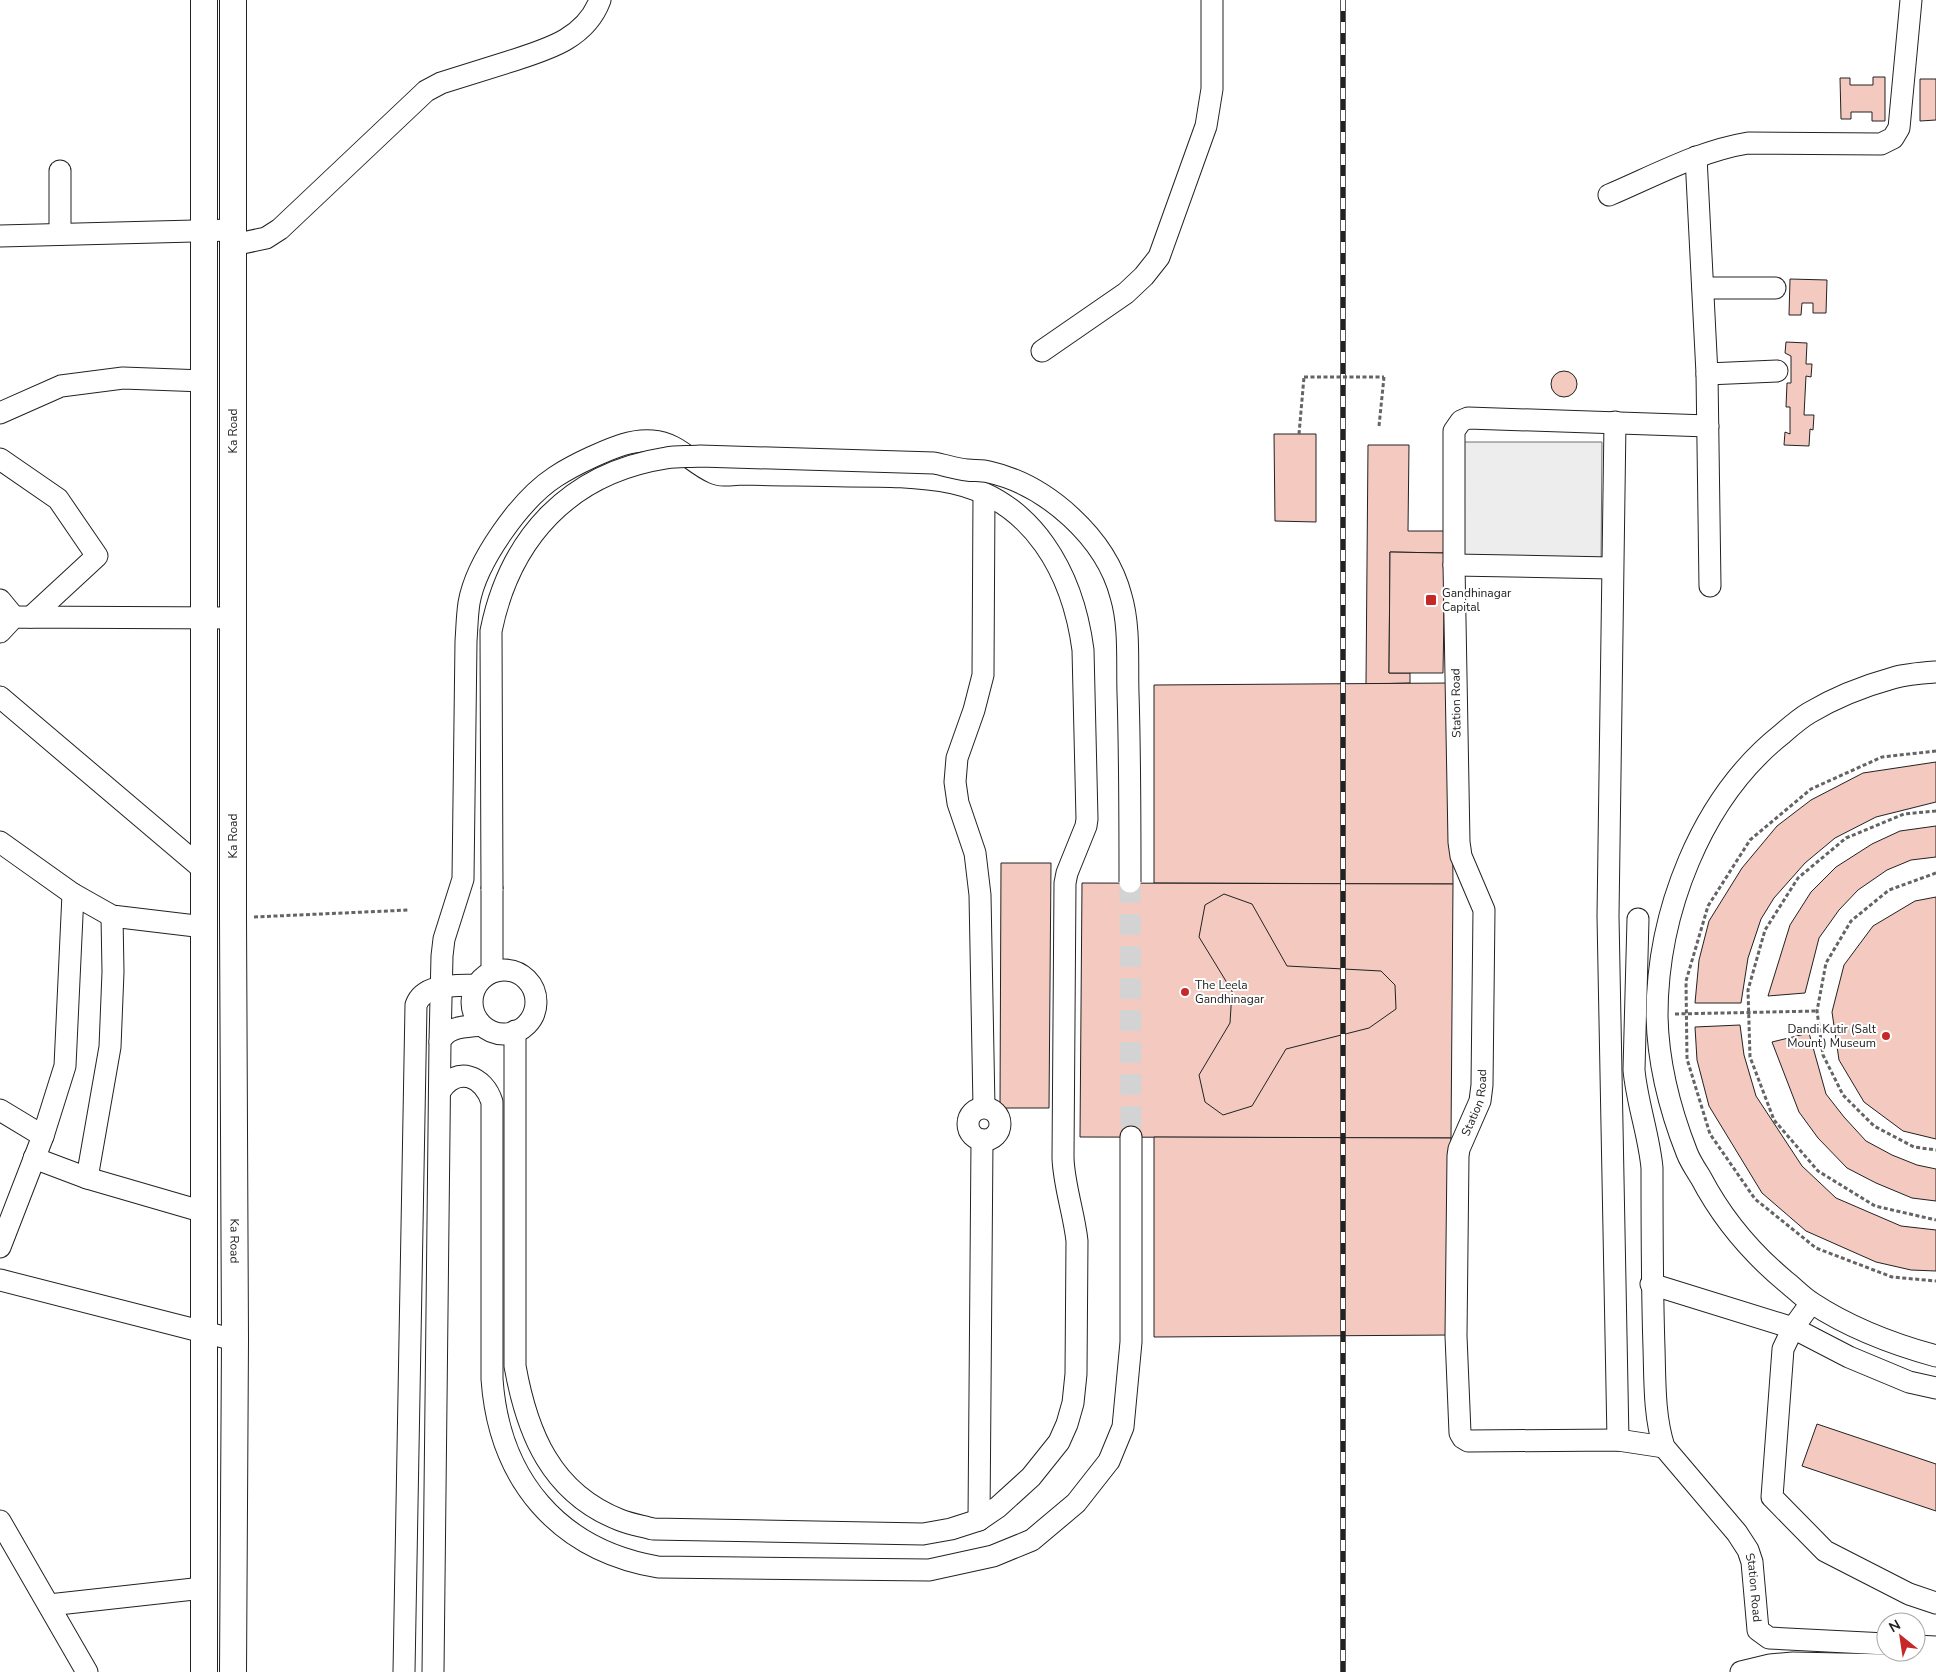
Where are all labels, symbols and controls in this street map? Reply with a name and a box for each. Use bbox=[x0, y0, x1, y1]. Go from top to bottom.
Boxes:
street label: Ka Road bbox=[225, 409, 241, 453]
place label: Gandhinagar Capital bbox=[1442, 585, 1512, 615]
marker: Gandhinagar Capital bbox=[1424, 593, 1438, 607]
street label: Station Road bbox=[1447, 668, 1465, 738]
street label: Ka Road bbox=[225, 814, 241, 858]
place label: The Leela Gandhinagar bbox=[1195, 977, 1265, 1007]
marker: The Leela Gandhinagar bbox=[1179, 986, 1191, 998]
place label: Dandi Kutir (Salt Mount) Museum bbox=[1787, 1021, 1877, 1051]
marker: Dandi Kutir (Salt Mount) Museum bbox=[1880, 1030, 1892, 1042]
street label: Station Road bbox=[1458, 1069, 1490, 1139]
street label: Ka Road bbox=[226, 1218, 243, 1264]
street label: Station Road bbox=[1742, 1551, 1765, 1623]
north arrow bbox=[1876, 1612, 1926, 1662]
text: N bbox=[1885, 1615, 1904, 1637]

